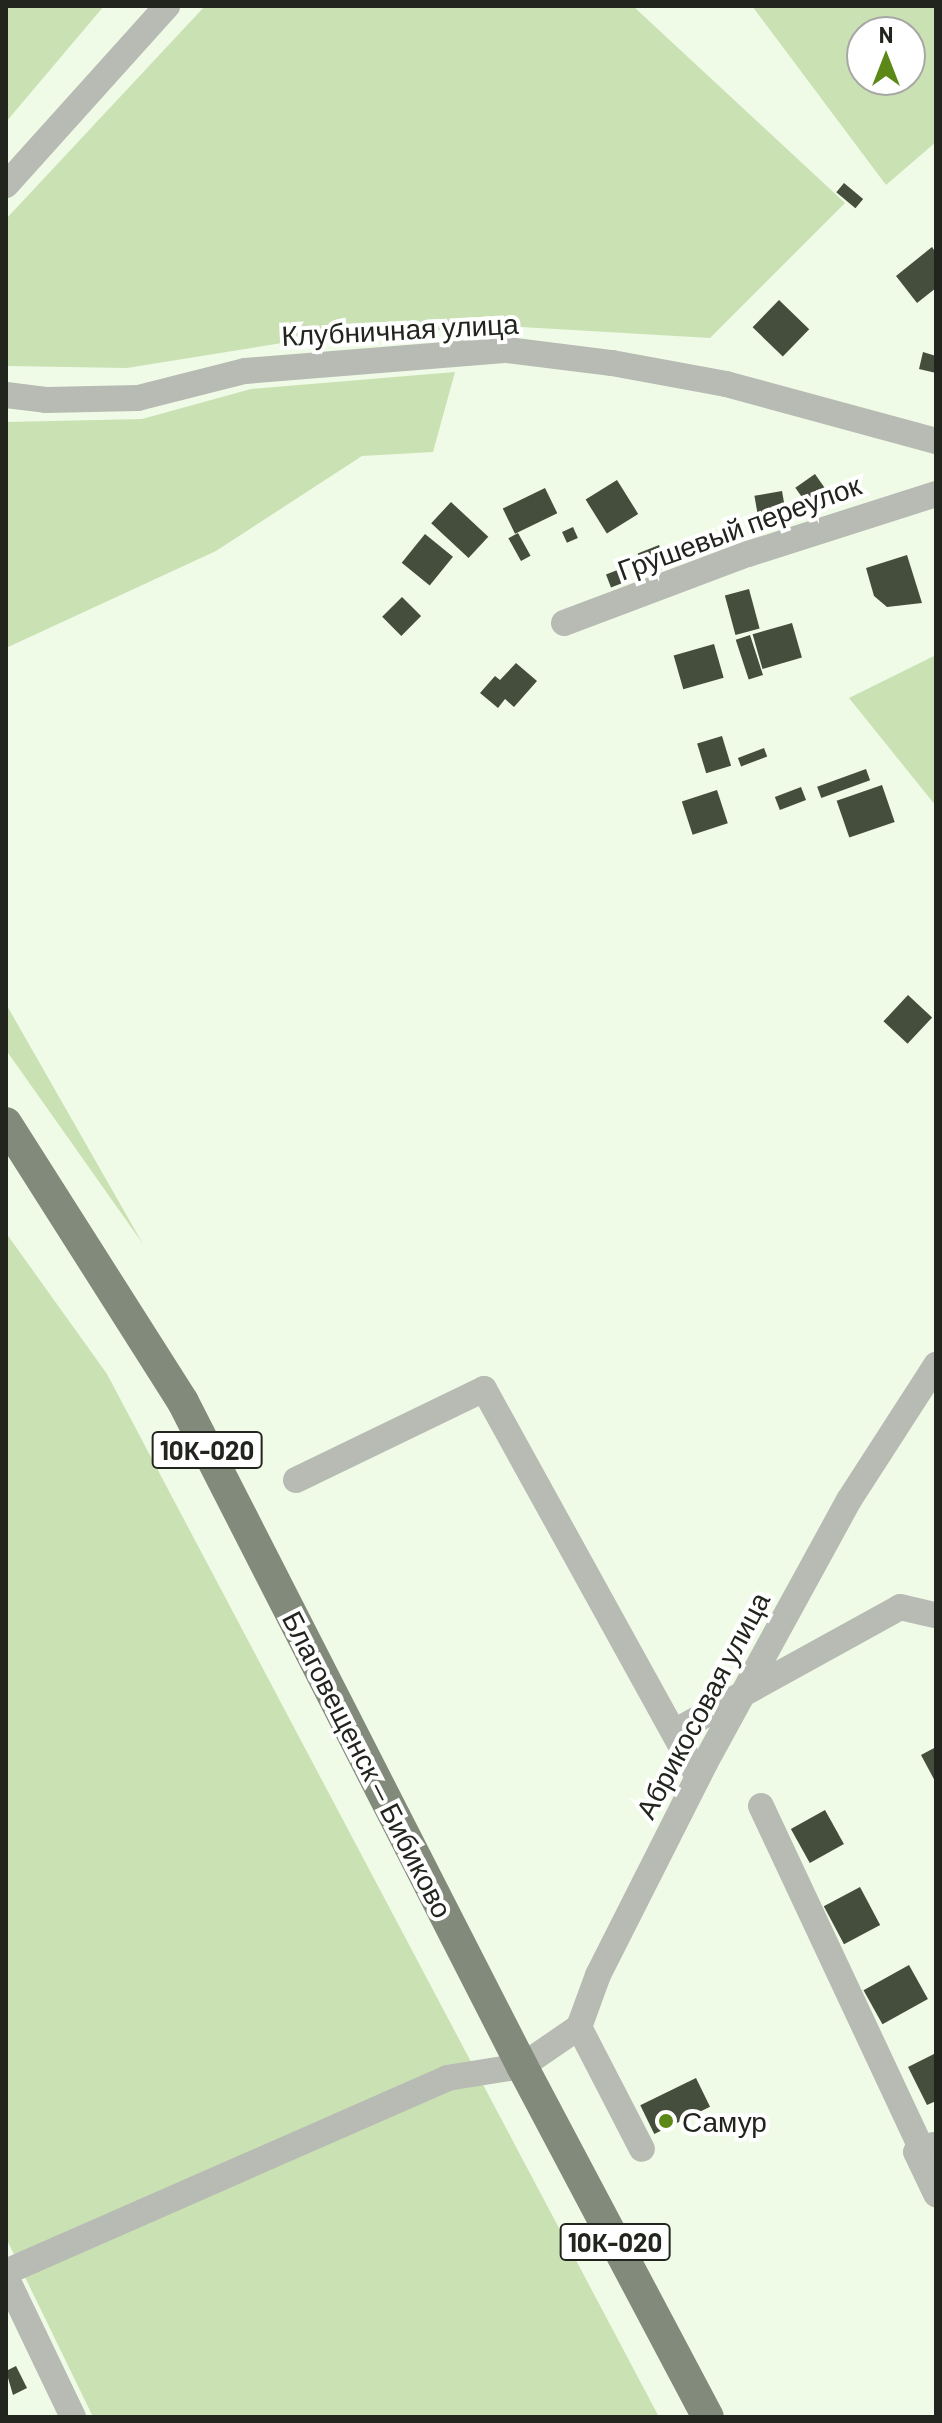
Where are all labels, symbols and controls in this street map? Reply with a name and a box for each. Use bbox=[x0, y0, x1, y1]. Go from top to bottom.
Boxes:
north arrow bbox=[846, 16, 926, 96]
text: N bbox=[879, 21, 893, 47]
street label: Клубничная улица bbox=[281, 306, 519, 352]
street label: Грушевый переулок bbox=[613, 467, 865, 587]
road number: 10К-020 bbox=[151, 1428, 263, 1472]
street label: Абрикосовая улица bbox=[628, 1586, 776, 1824]
street label: Благовещенск — Бибиково bbox=[276, 1605, 460, 1923]
place label: Самур bbox=[682, 2104, 767, 2138]
marker: Самур bbox=[657, 2112, 675, 2130]
road number: 10К-020 bbox=[559, 2220, 671, 2264]

